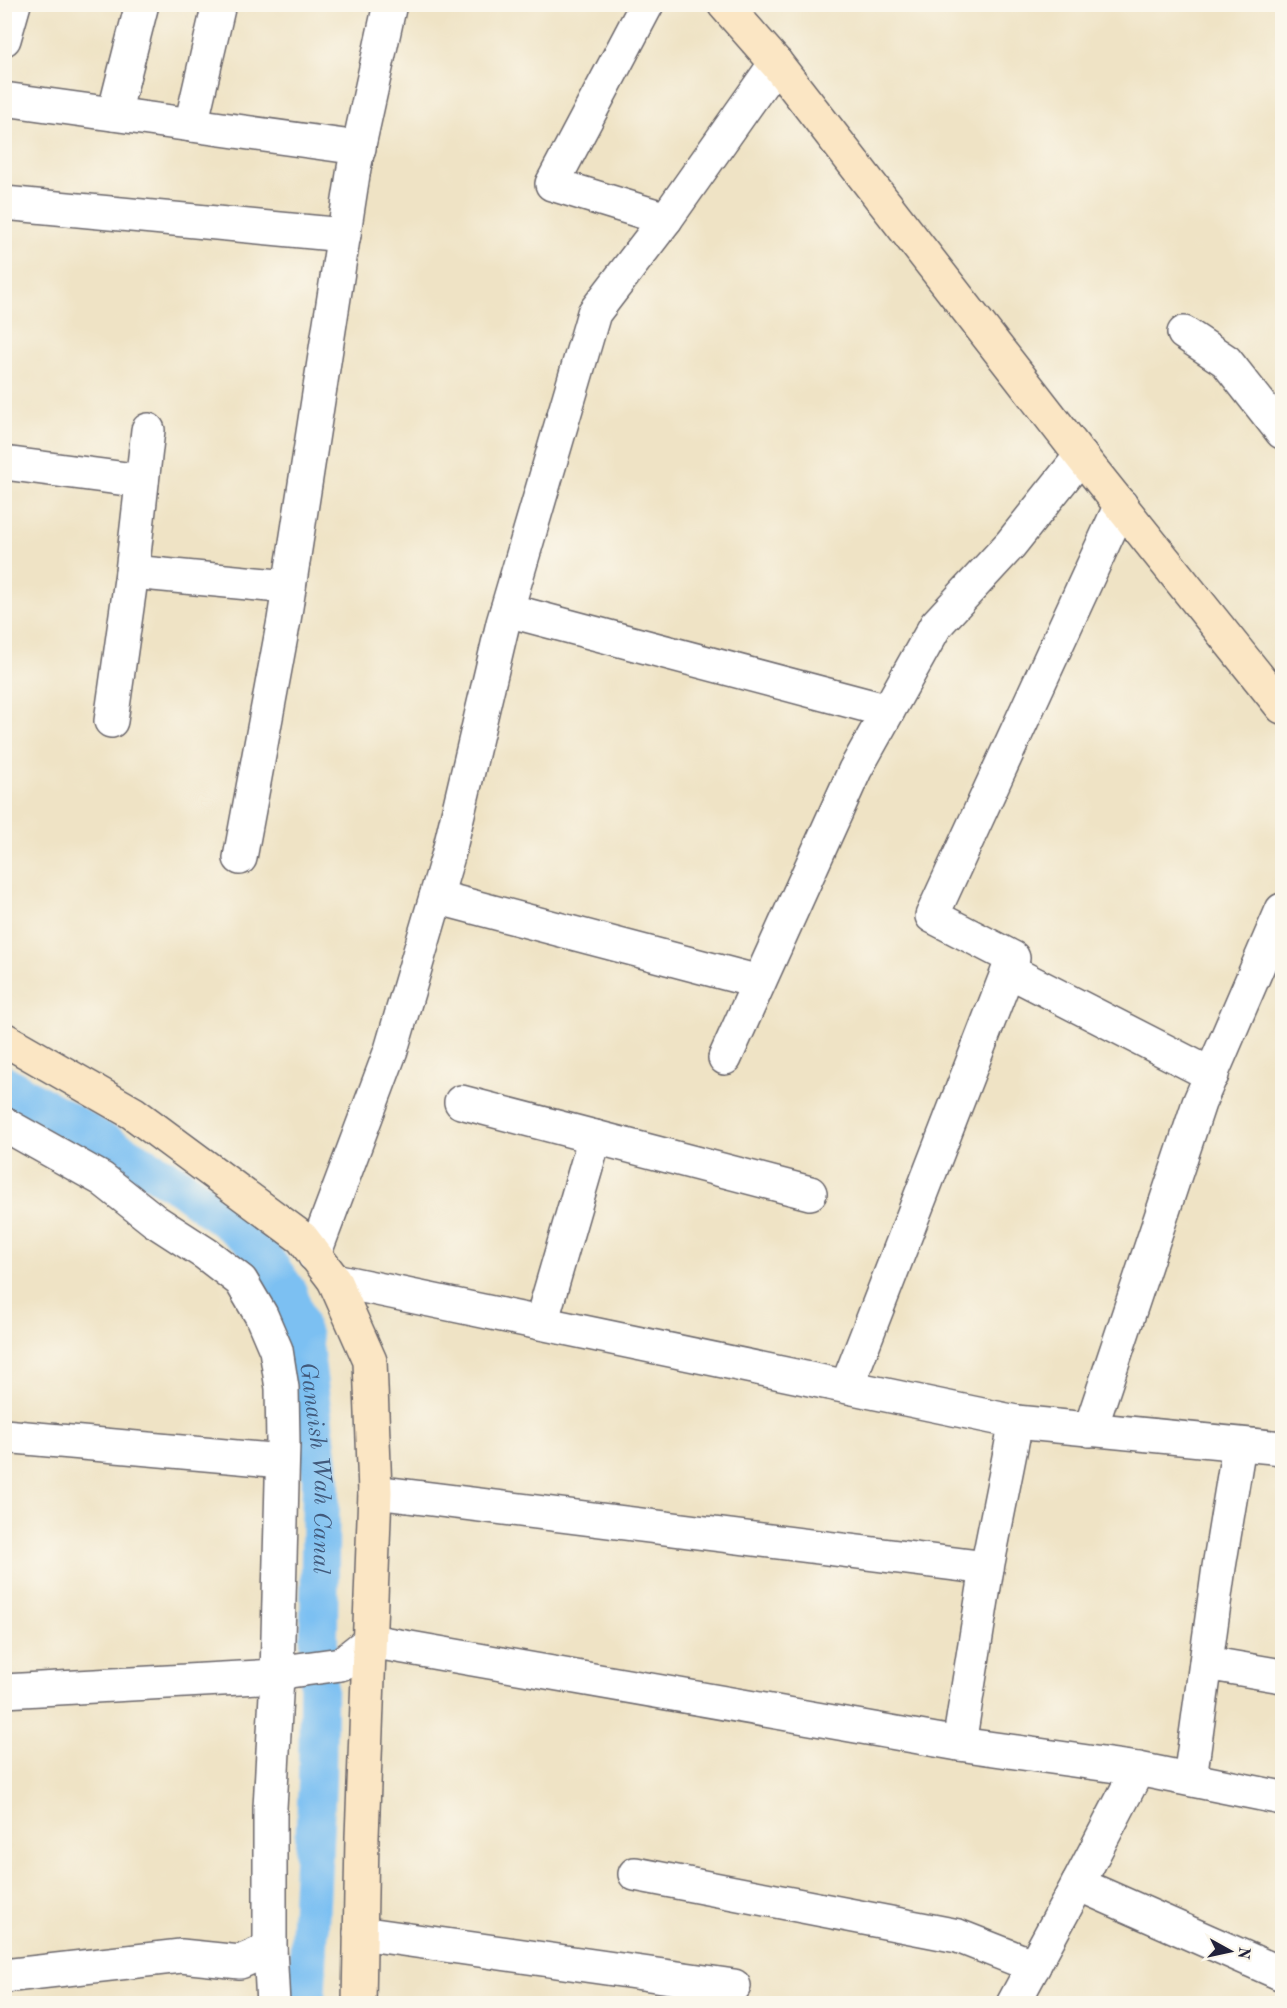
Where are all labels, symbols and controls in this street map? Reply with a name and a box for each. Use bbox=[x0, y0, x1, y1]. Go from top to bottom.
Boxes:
water label: Ganaish Wah Canal bbox=[294, 1361, 334, 1574]
north arrow bbox=[1200, 1921, 1260, 1981]
text: N bbox=[1234, 1946, 1252, 1961]

